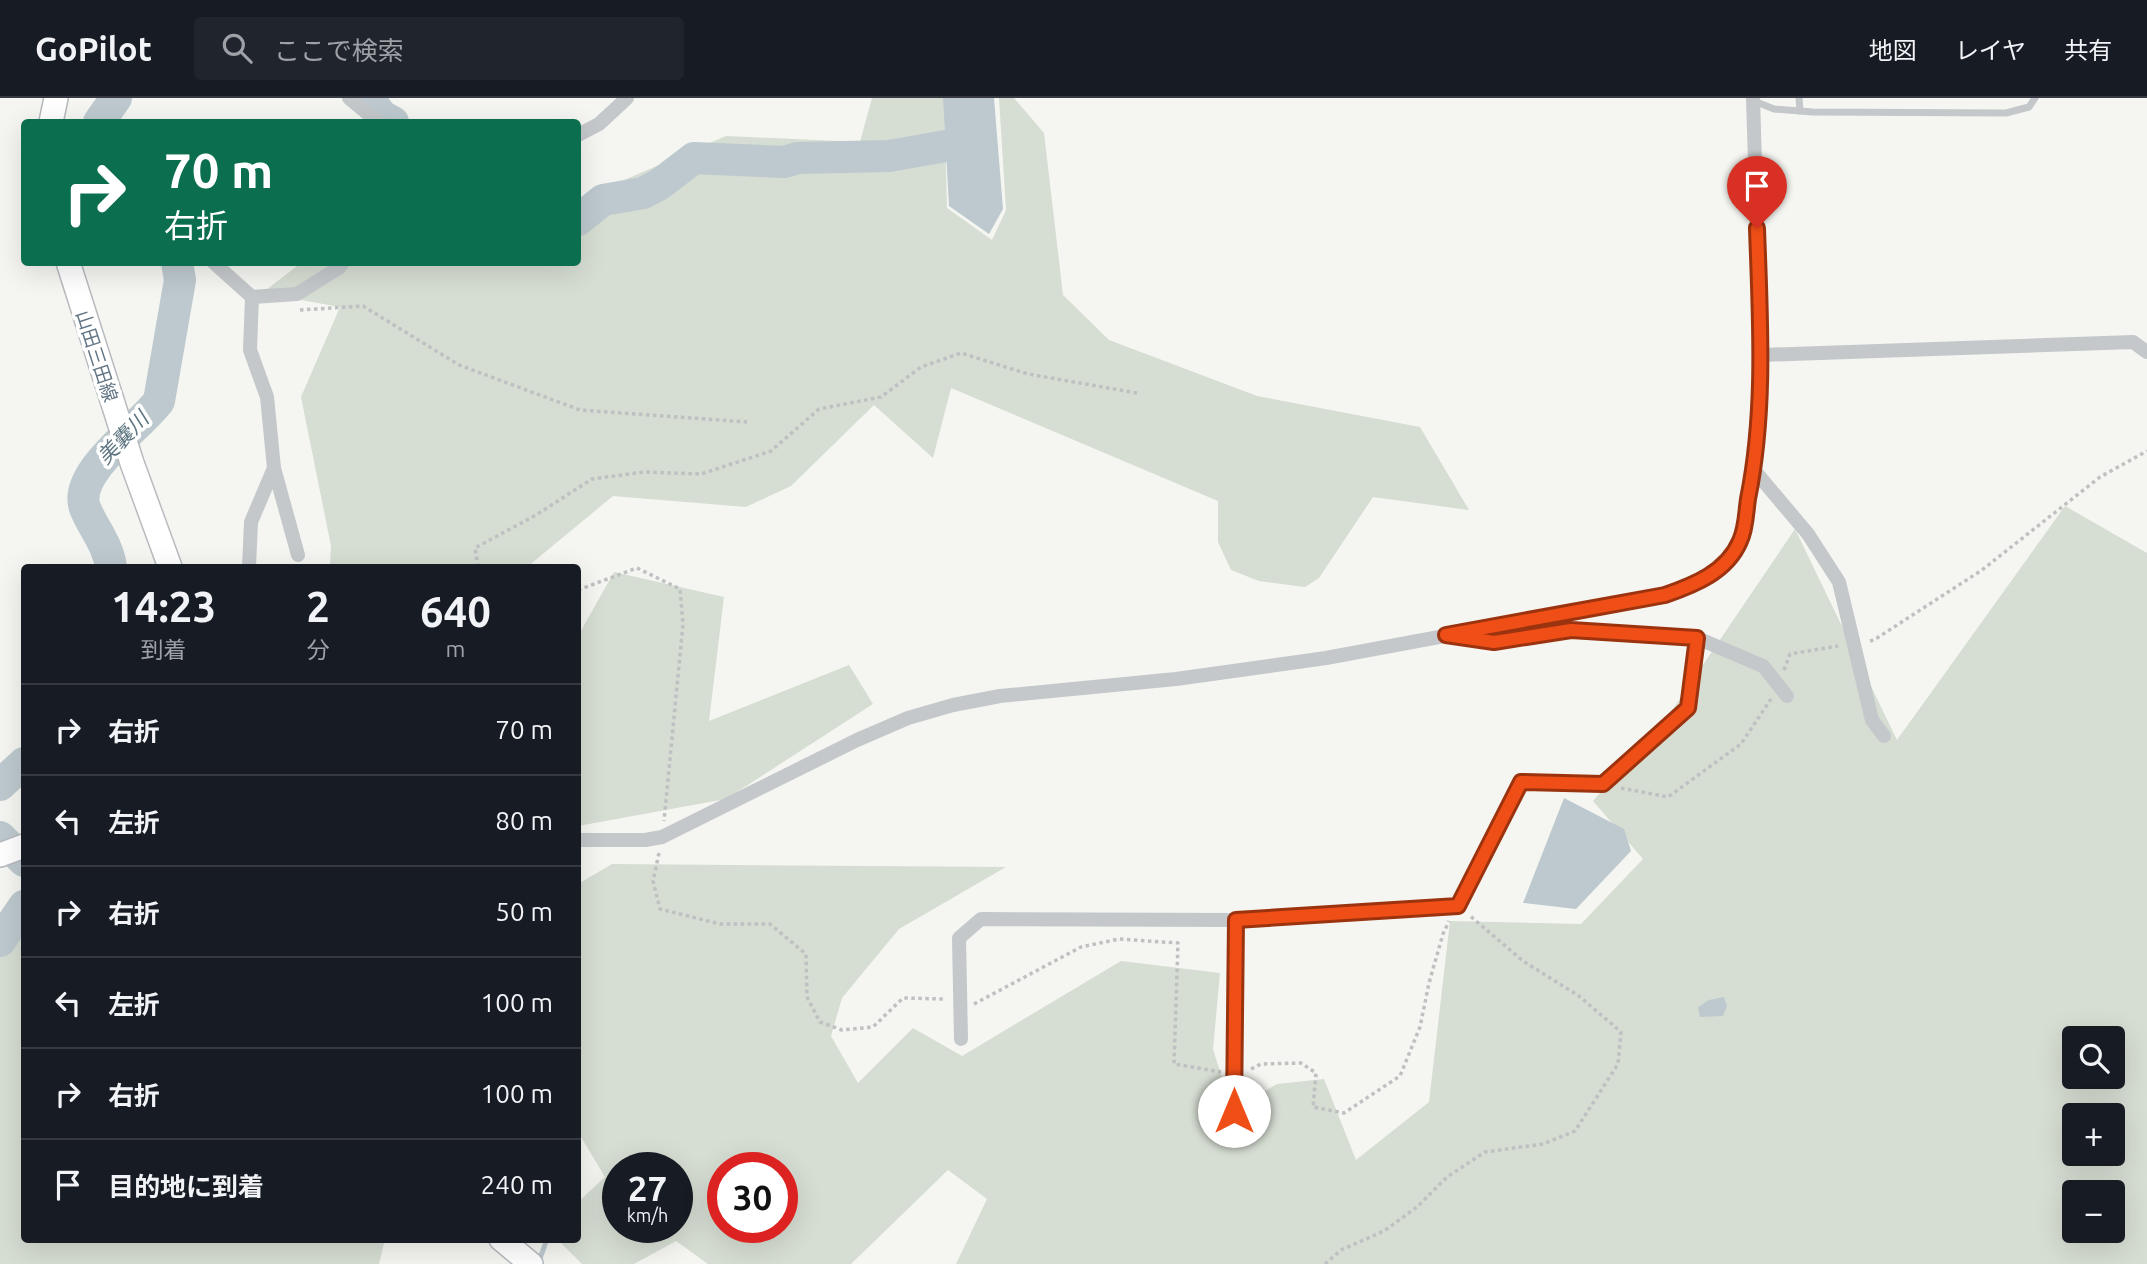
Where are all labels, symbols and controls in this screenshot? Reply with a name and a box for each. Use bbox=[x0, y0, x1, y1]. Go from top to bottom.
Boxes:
search box bbox=[194, 17, 684, 80]
icon: search bbox=[218, 29, 256, 67]
text: GoPilot bbox=[35, 30, 152, 67]
text: ここで検索 bbox=[274, 36, 404, 65]
text: 地図 bbox=[1869, 37, 1917, 64]
text: レイヤ bbox=[1955, 37, 2026, 64]
text: 共有 bbox=[2064, 37, 2112, 64]
text: 70 m bbox=[164, 142, 273, 197]
icon: right bbox=[49, 147, 140, 238]
pin bbox=[1727, 156, 1787, 228]
icon: arrive bbox=[1738, 167, 1776, 205]
text: 右折 bbox=[164, 207, 228, 243]
street label: 山田三田線 bbox=[72, 307, 122, 405]
water label: 美嚢川 bbox=[92, 405, 154, 468]
text: 14:23 bbox=[111, 583, 216, 630]
text: 2 bbox=[306, 583, 330, 630]
text: 640 bbox=[420, 588, 491, 635]
text: m bbox=[446, 636, 465, 661]
text: 到着 bbox=[141, 637, 187, 662]
text: 分 bbox=[307, 637, 330, 662]
icon: right bbox=[49, 711, 87, 749]
text: 70 m bbox=[495, 715, 553, 744]
text: 右折 bbox=[108, 717, 160, 746]
icon: left bbox=[49, 802, 87, 840]
text: 80 m bbox=[495, 806, 553, 835]
text: 左折 bbox=[108, 808, 160, 837]
icon: right bbox=[49, 893, 87, 931]
text: 50 m bbox=[495, 897, 553, 926]
text: 右折 bbox=[108, 899, 160, 928]
icon: left bbox=[49, 984, 87, 1022]
text: 100 m bbox=[481, 988, 553, 1017]
text: 左折 bbox=[108, 990, 160, 1019]
map controls bbox=[2062, 1026, 2125, 1243]
button: search bbox=[2062, 1026, 2125, 1089]
position arrow bbox=[1197, 1074, 1271, 1148]
icon: right bbox=[49, 1075, 87, 1113]
text: 100 m bbox=[481, 1079, 553, 1108]
text: 右折 bbox=[108, 1081, 160, 1110]
button: + bbox=[2062, 1103, 2125, 1166]
speed limit sign: 30 bbox=[707, 1152, 798, 1243]
icon: arrive bbox=[49, 1166, 87, 1204]
text: 27 bbox=[628, 1168, 667, 1208]
text: 240 m bbox=[481, 1170, 553, 1199]
text: 目的地に到着 bbox=[108, 1172, 264, 1201]
button: − bbox=[2062, 1180, 2125, 1243]
text: km/h bbox=[627, 1205, 668, 1225]

